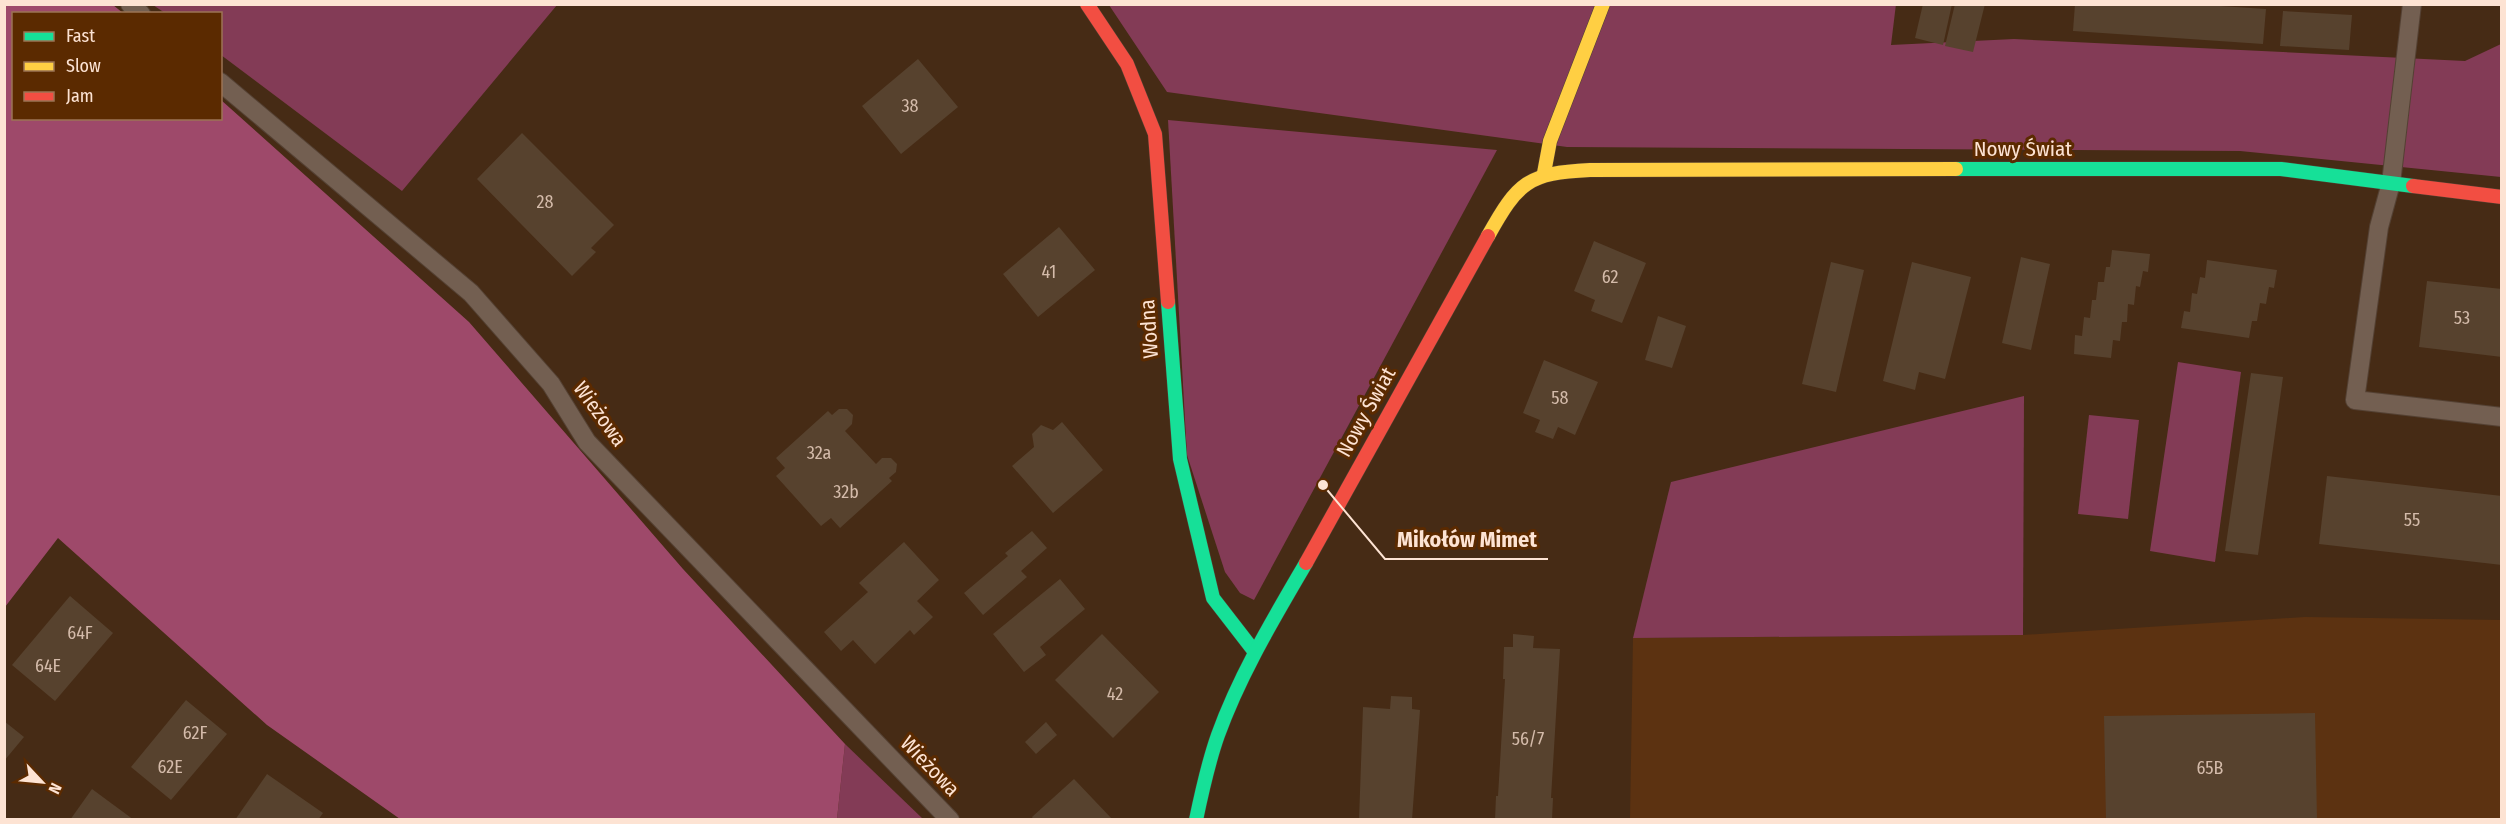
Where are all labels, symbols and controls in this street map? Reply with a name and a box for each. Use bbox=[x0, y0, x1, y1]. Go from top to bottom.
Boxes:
legend bbox=[12, 12, 222, 120]
text: Fast bbox=[66, 25, 95, 47]
text: Slow bbox=[66, 55, 101, 77]
text: Jam bbox=[66, 85, 94, 107]
house number: 38 bbox=[901, 95, 919, 117]
street label: Nowy Świat bbox=[1974, 136, 2072, 162]
house number: 28 bbox=[537, 191, 553, 213]
house number: 41 bbox=[1042, 261, 1056, 283]
house number: 62 bbox=[1602, 266, 1618, 288]
street label: Wodna bbox=[1134, 299, 1164, 359]
house number: 53 bbox=[2454, 307, 2470, 329]
street label: Nowy Świat bbox=[1331, 363, 1401, 461]
street label: Wieżowa bbox=[568, 376, 632, 452]
house number: 58 bbox=[1551, 387, 1569, 409]
house number: 32a bbox=[807, 442, 831, 464]
house number: 32b bbox=[833, 481, 859, 503]
house number: 55 bbox=[2404, 509, 2420, 531]
callout: Mikołów Mimet bbox=[1385, 519, 1548, 559]
text: Mikołów Mimet bbox=[1397, 526, 1537, 553]
house number: 64F bbox=[67, 622, 93, 644]
house number: 64E bbox=[35, 655, 61, 677]
house number: 42 bbox=[1107, 683, 1123, 705]
house number: 62F bbox=[183, 722, 207, 744]
house number: 56/7 bbox=[1512, 728, 1544, 750]
street label: Wieżowa bbox=[895, 730, 965, 802]
north arrow bbox=[12, 752, 72, 812]
house number: 62E bbox=[157, 756, 183, 778]
house number: 65B bbox=[2197, 757, 2224, 779]
text: N bbox=[44, 780, 66, 797]

